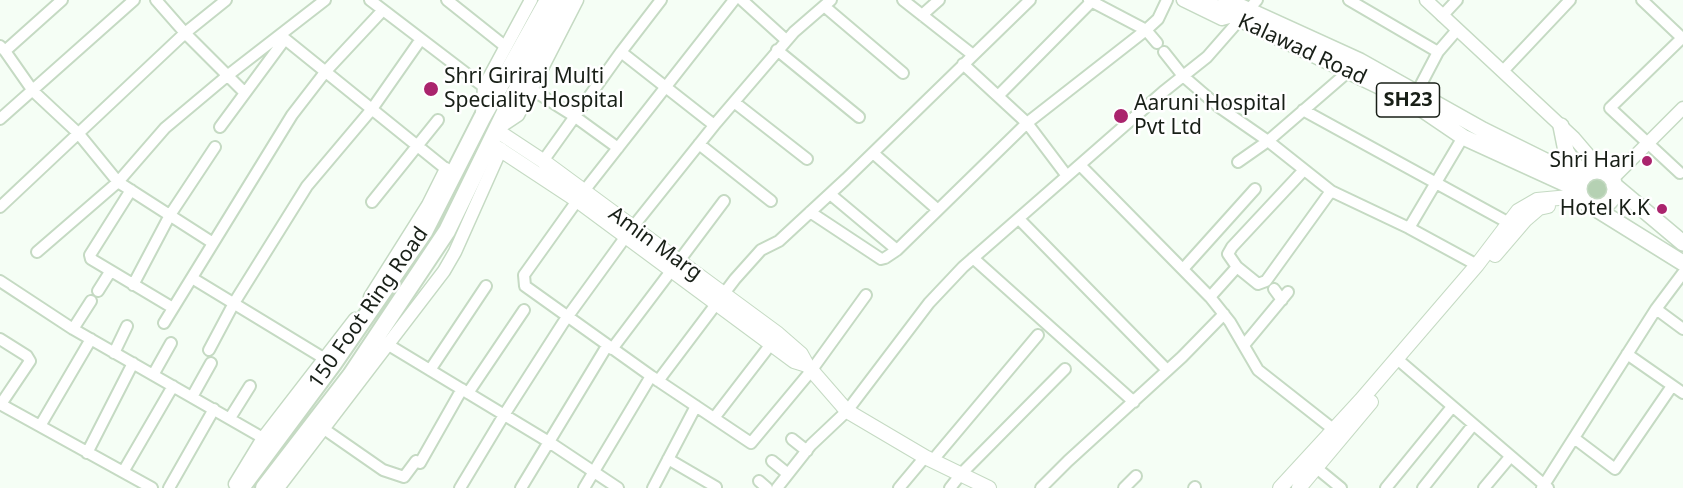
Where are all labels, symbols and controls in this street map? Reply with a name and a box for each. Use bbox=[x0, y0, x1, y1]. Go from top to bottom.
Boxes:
street label: Kalawad Road bbox=[1234, 9, 1370, 91]
place label: Shri Giriraj Multi Speciality Hospital bbox=[444, 64, 624, 114]
marker: Shri Giriraj Multi Speciality Hospital bbox=[422, 80, 440, 98]
road number: SH23 bbox=[1376, 83, 1440, 117]
place label: Aaruni Hospital Pvt Ltd bbox=[1134, 91, 1286, 141]
marker: Aaruni Hospital Pvt Ltd bbox=[1112, 107, 1130, 125]
place label: Shri Hari bbox=[1550, 148, 1635, 174]
marker: Shri Hari bbox=[1640, 154, 1654, 168]
place label: Hotel K.K bbox=[1560, 196, 1650, 222]
street label: Amin Marg bbox=[603, 202, 707, 286]
marker: Hotel K.K bbox=[1655, 202, 1669, 216]
street label: 150 Foot Ring Road bbox=[304, 222, 434, 394]

